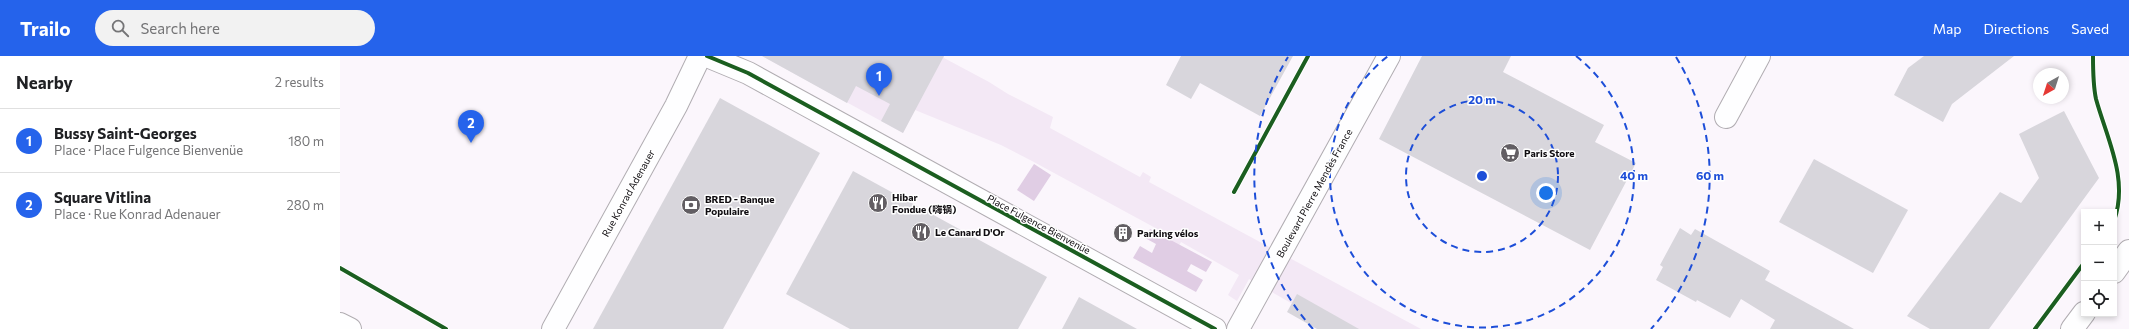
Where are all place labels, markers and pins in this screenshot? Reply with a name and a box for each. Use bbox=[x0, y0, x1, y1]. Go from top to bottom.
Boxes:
pin: 1 bbox=[866, 63, 892, 96]
pin: 2 bbox=[458, 110, 484, 143]
supermarket icon: Paris Store bbox=[1499, 142, 1521, 164]
place label: Paris Store bbox=[1524, 147, 1575, 159]
centre of rings bbox=[1475, 169, 1489, 183]
place label: Hibar Fondue (嗨锅) bbox=[892, 191, 956, 215]
restaurant icon: Hibar Fondue (嗨锅) bbox=[867, 192, 889, 214]
place label: BRED - Banque Populaire bbox=[705, 193, 774, 217]
bank icon: BRED - Banque Populaire bbox=[680, 194, 702, 216]
restaurant icon: Le Canard D'Or bbox=[910, 221, 932, 243]
building icon: Parking vélos bbox=[1112, 222, 1134, 244]
place label: Le Canard D'Or bbox=[935, 226, 1005, 238]
place label: Parking vélos bbox=[1137, 227, 1199, 239]

